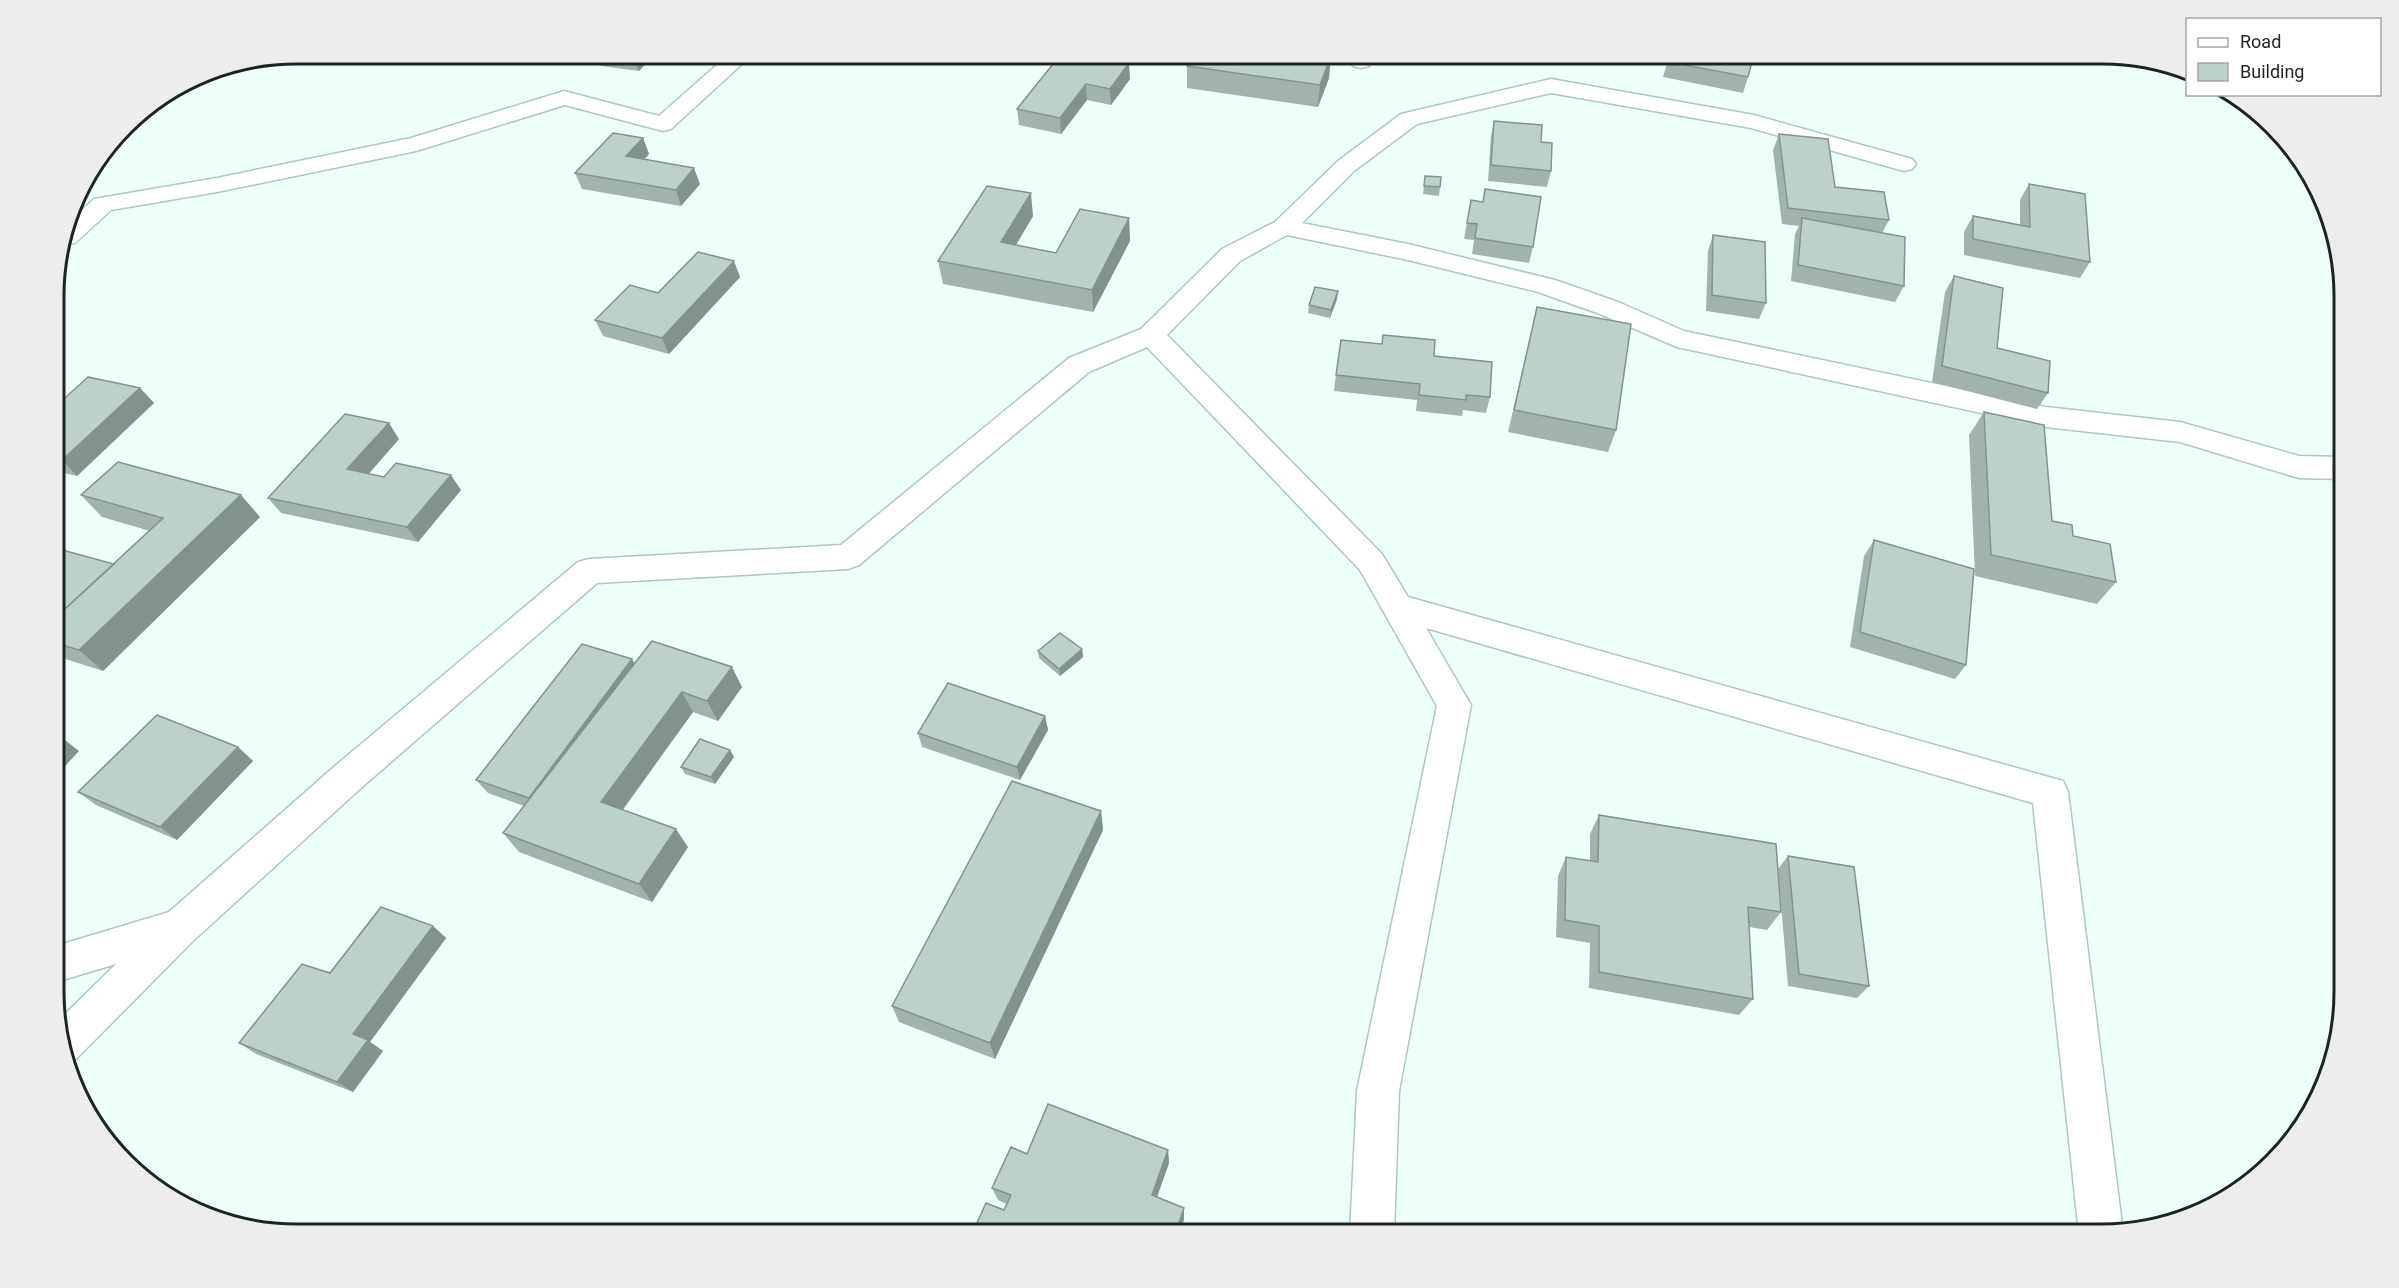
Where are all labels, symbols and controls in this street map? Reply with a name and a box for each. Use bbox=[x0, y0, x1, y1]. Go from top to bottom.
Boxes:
legend bbox=[2186, 18, 2381, 96]
text: Road bbox=[2240, 31, 2281, 52]
text: Building bbox=[2240, 61, 2304, 82]

